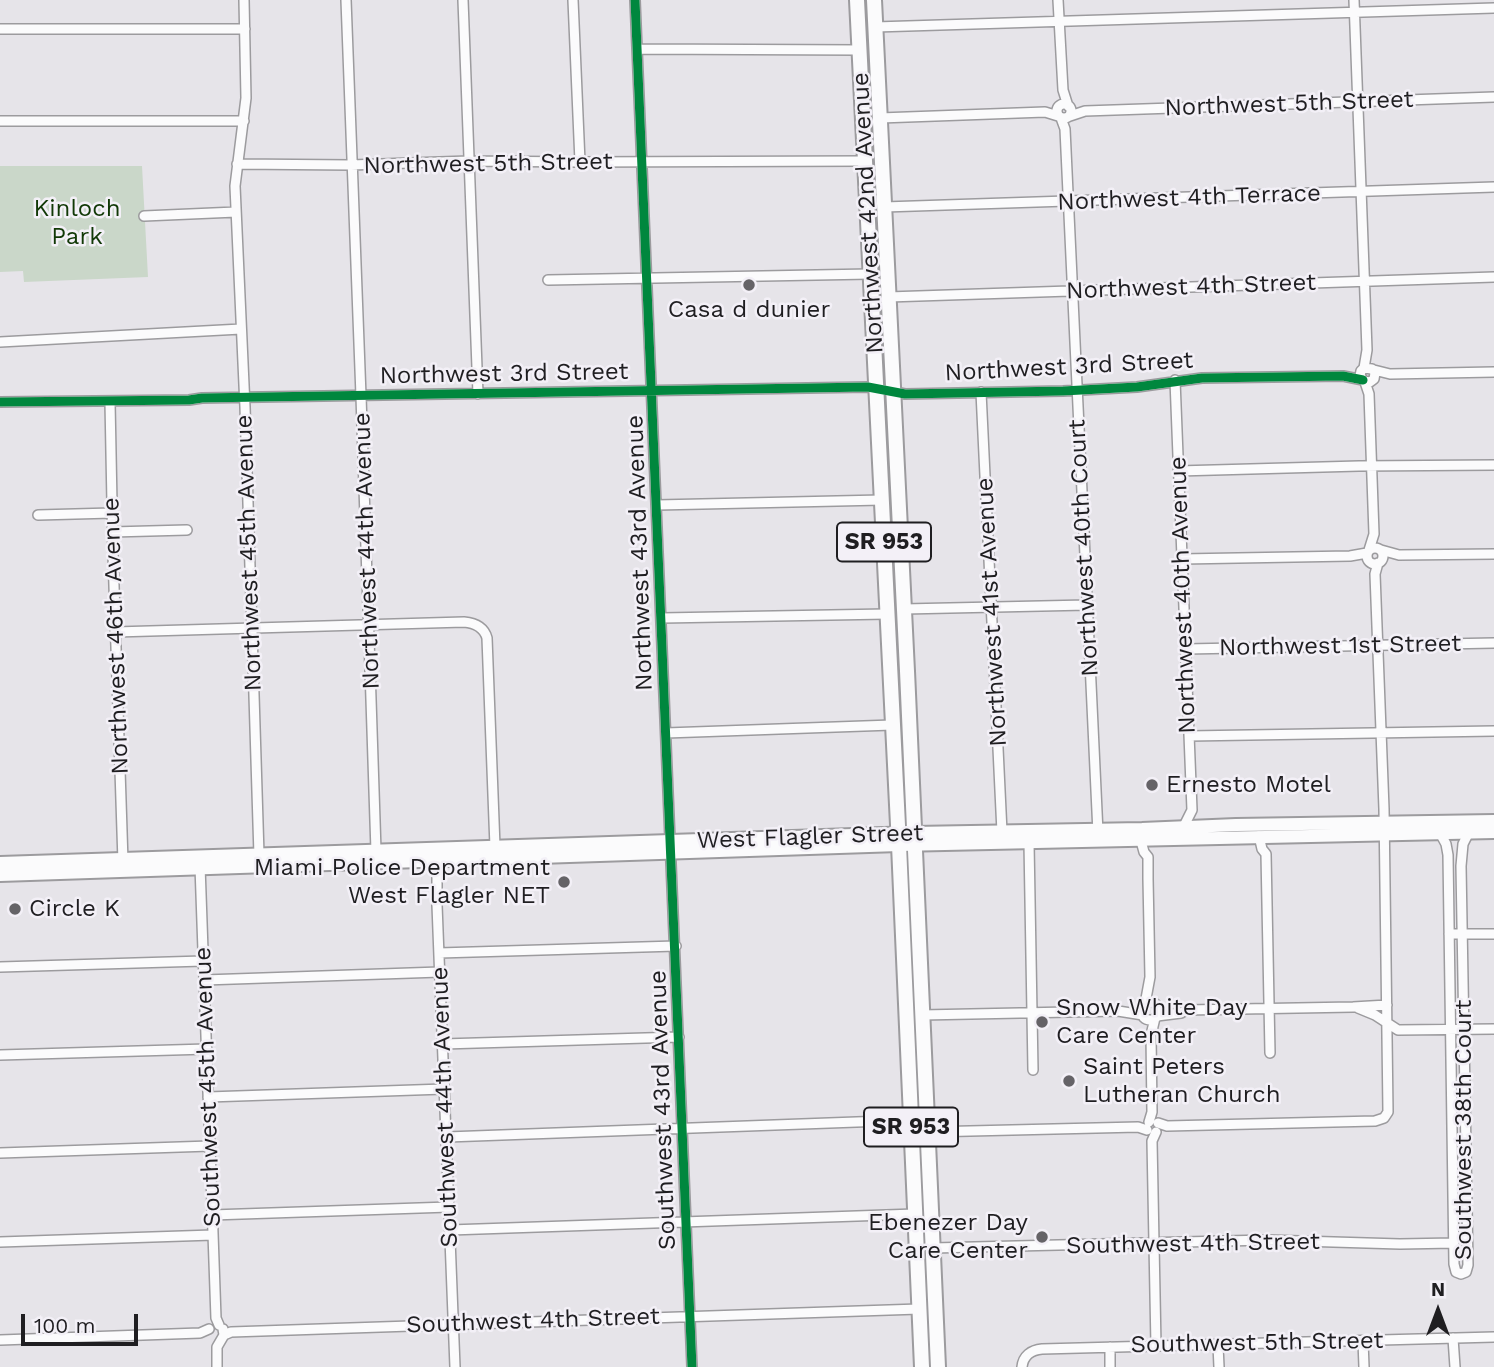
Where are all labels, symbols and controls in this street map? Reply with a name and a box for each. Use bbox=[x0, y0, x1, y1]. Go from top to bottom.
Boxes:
street label: Northwest 42nd Avenue bbox=[846, 72, 890, 354]
street label: Northwest 5th Street bbox=[1164, 85, 1414, 123]
street label: Northwest 5th Street bbox=[363, 147, 613, 181]
street label: Northwest 4th Terrace bbox=[1057, 179, 1321, 217]
park label: Kinloch Park bbox=[33, 195, 121, 251]
street label: Northwest 4th Street bbox=[1066, 268, 1316, 306]
marker: Casa d dunier bbox=[741, 277, 757, 293]
place label: Casa d dunier bbox=[668, 296, 830, 324]
street label: Northwest 3rd Street bbox=[944, 346, 1194, 388]
street label: Northwest 3rd Street bbox=[379, 357, 629, 391]
street label: Northwest 44th Avenue bbox=[348, 412, 386, 690]
street label: Northwest 45th Avenue bbox=[230, 414, 268, 692]
street label: Northwest 43rd Avenue bbox=[621, 414, 659, 692]
street label: Northwest 40th Court bbox=[1063, 419, 1105, 677]
street label: Northwest 40th Avenue bbox=[1164, 456, 1202, 734]
street label: Northwest 41st Avenue bbox=[971, 477, 1013, 747]
street label: Northwest 46th Avenue bbox=[97, 497, 135, 775]
road number: SR 953 bbox=[837, 522, 931, 562]
street label: Northwest 1st Street bbox=[1219, 629, 1461, 663]
place label: Ernesto Motel bbox=[1166, 771, 1331, 799]
marker: Ernesto Motel bbox=[1144, 777, 1160, 793]
street label: West Flagler Street bbox=[696, 819, 924, 855]
place label: Miami Police Department West Flagler NET bbox=[254, 854, 550, 910]
marker: Miami Police Department West Flagler NET bbox=[556, 874, 572, 890]
place label: Circle K bbox=[29, 895, 120, 923]
marker: Circle K bbox=[7, 901, 23, 917]
street label: Southwest 45th Avenue bbox=[189, 946, 227, 1228]
street label: Southwest 44th Avenue bbox=[426, 966, 464, 1248]
street label: Southwest 43rd Avenue bbox=[644, 970, 682, 1250]
place label: Snow White Day Care Center bbox=[1056, 994, 1247, 1050]
street label: Southwest 38th Court bbox=[1450, 1000, 1478, 1260]
marker: Snow White Day Care Center bbox=[1034, 1014, 1050, 1030]
place label: Saint Peters Lutheran Church bbox=[1083, 1053, 1281, 1109]
marker: Saint Peters Lutheran Church bbox=[1061, 1073, 1077, 1089]
road number: SR 953 bbox=[864, 1108, 958, 1146]
place label: Ebenezer Day Care Center bbox=[868, 1209, 1028, 1265]
street label: Southwest 4th Street bbox=[1066, 1227, 1320, 1261]
marker: Ebenezer Day Care Center bbox=[1034, 1229, 1050, 1245]
north arrow bbox=[1403, 1276, 1473, 1346]
text: N bbox=[1431, 1278, 1445, 1301]
scale bar bbox=[24, 1300, 142, 1344]
street label: Southwest 4th Street bbox=[406, 1302, 660, 1340]
text: 100 m bbox=[34, 1313, 96, 1338]
street label: Southwest 5th Street bbox=[1130, 1326, 1384, 1360]

